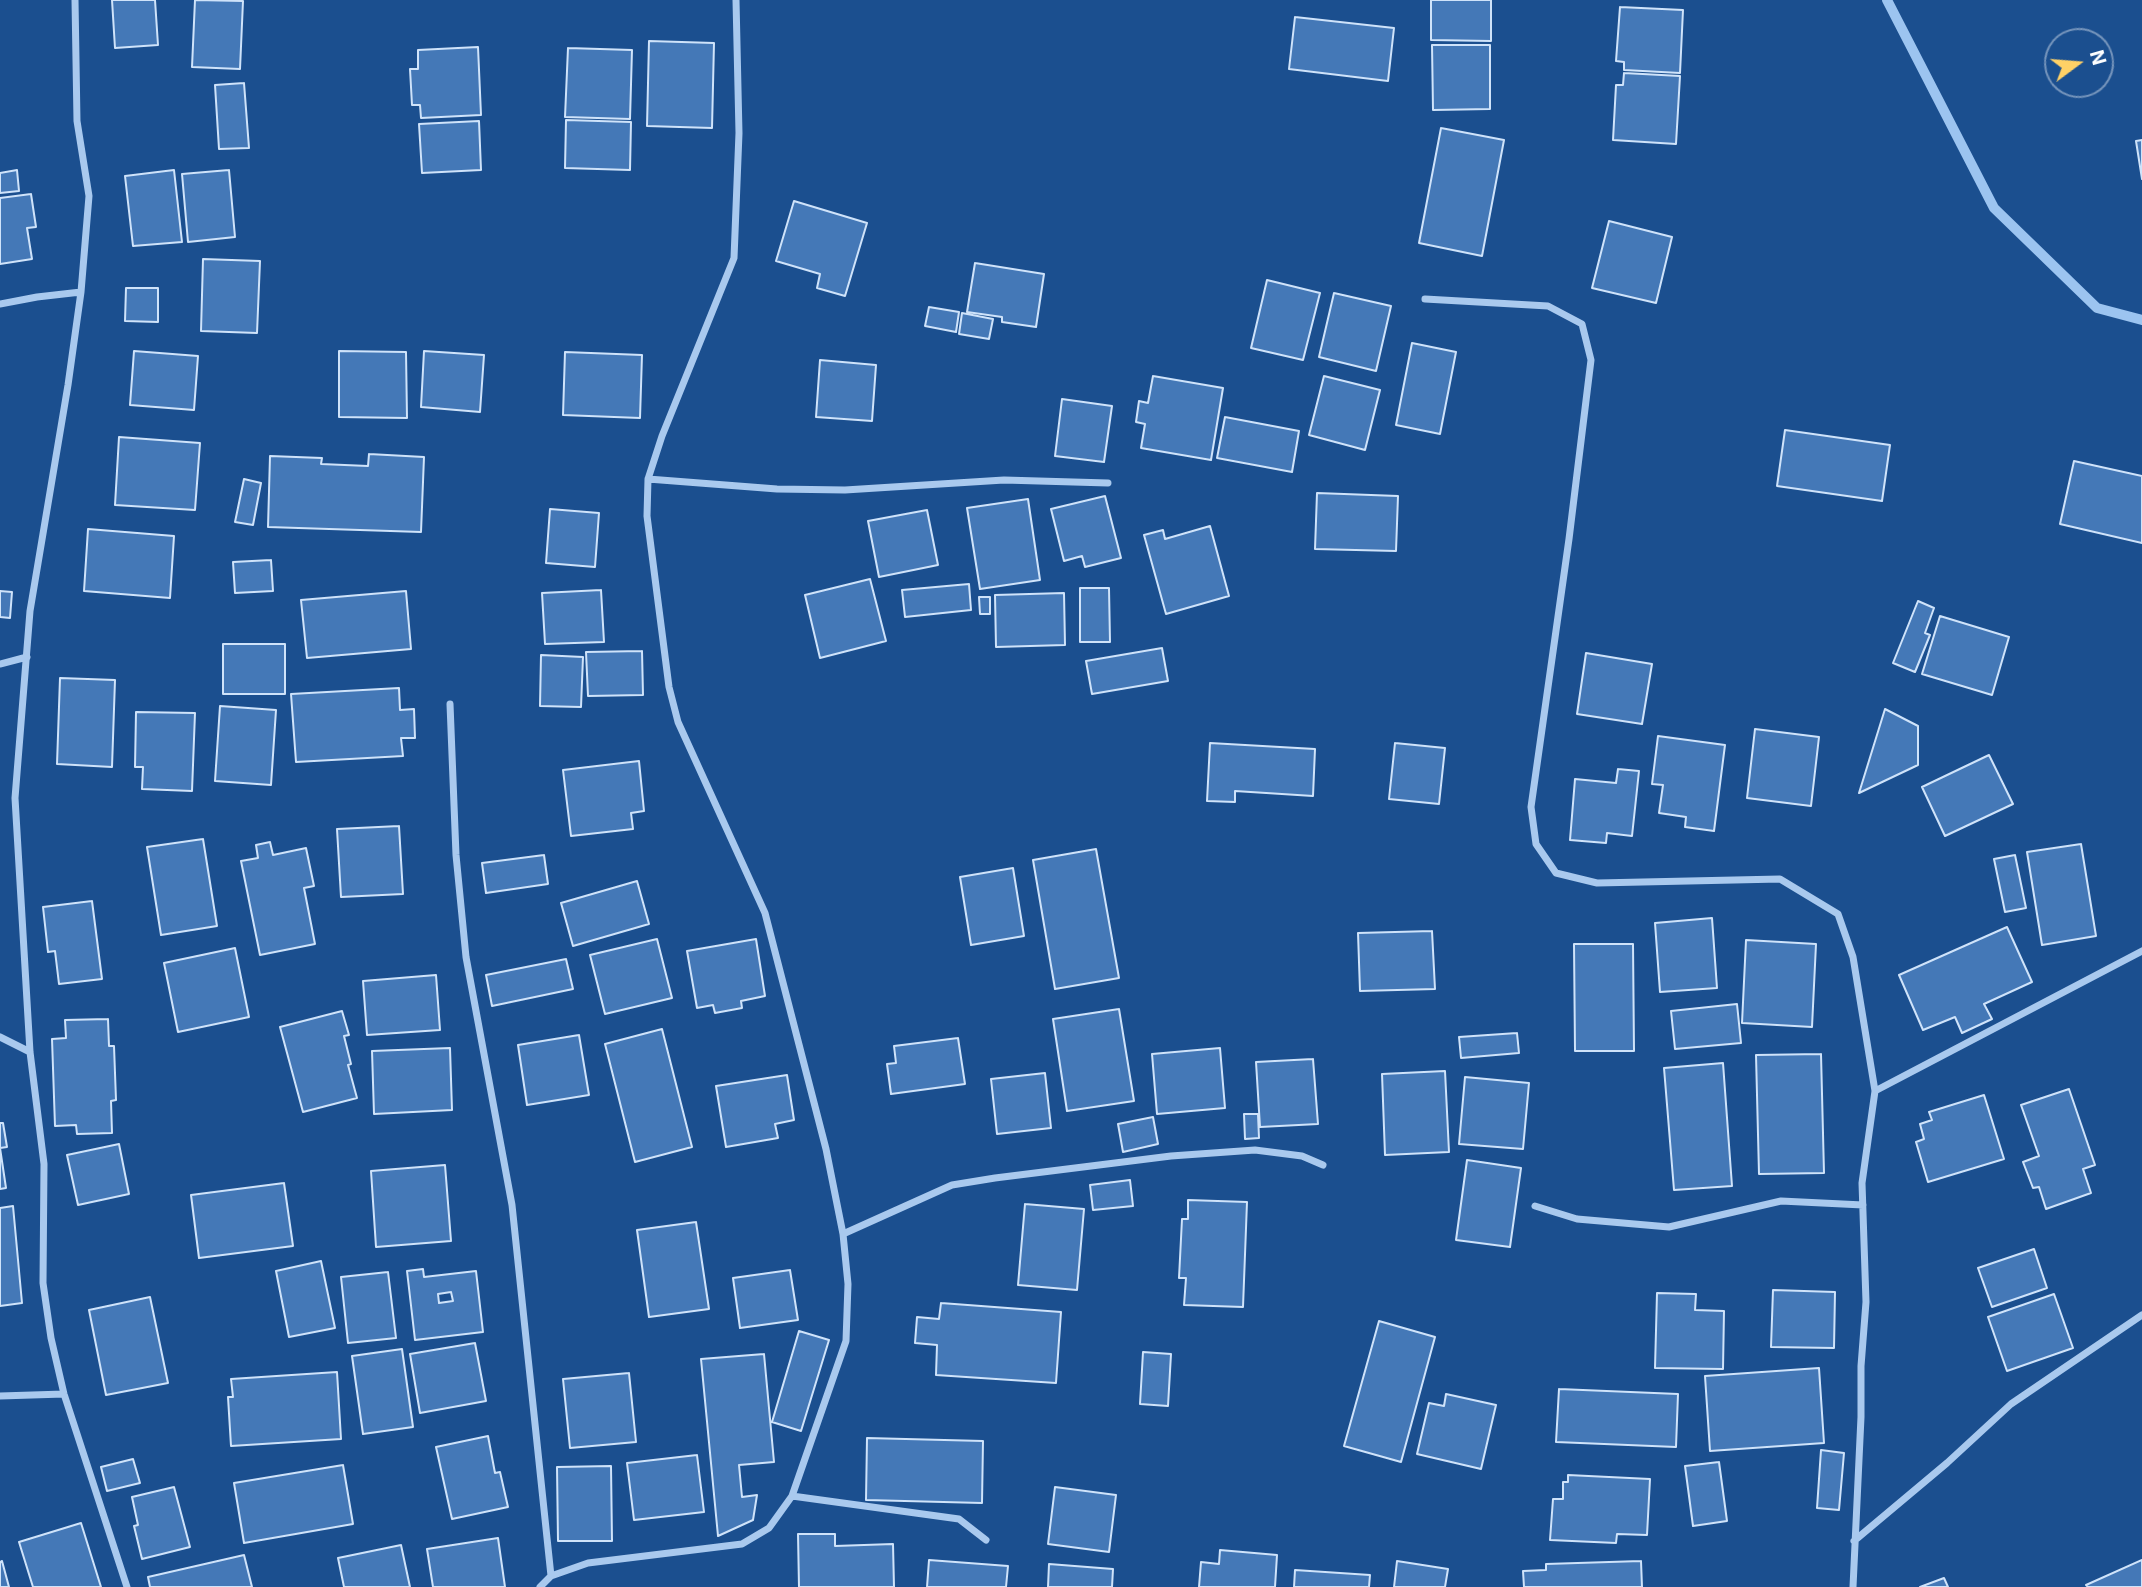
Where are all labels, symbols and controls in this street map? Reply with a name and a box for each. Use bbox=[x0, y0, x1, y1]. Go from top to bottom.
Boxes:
north arrow bbox=[2044, 28, 2114, 98]
text: N bbox=[2085, 47, 2111, 68]

